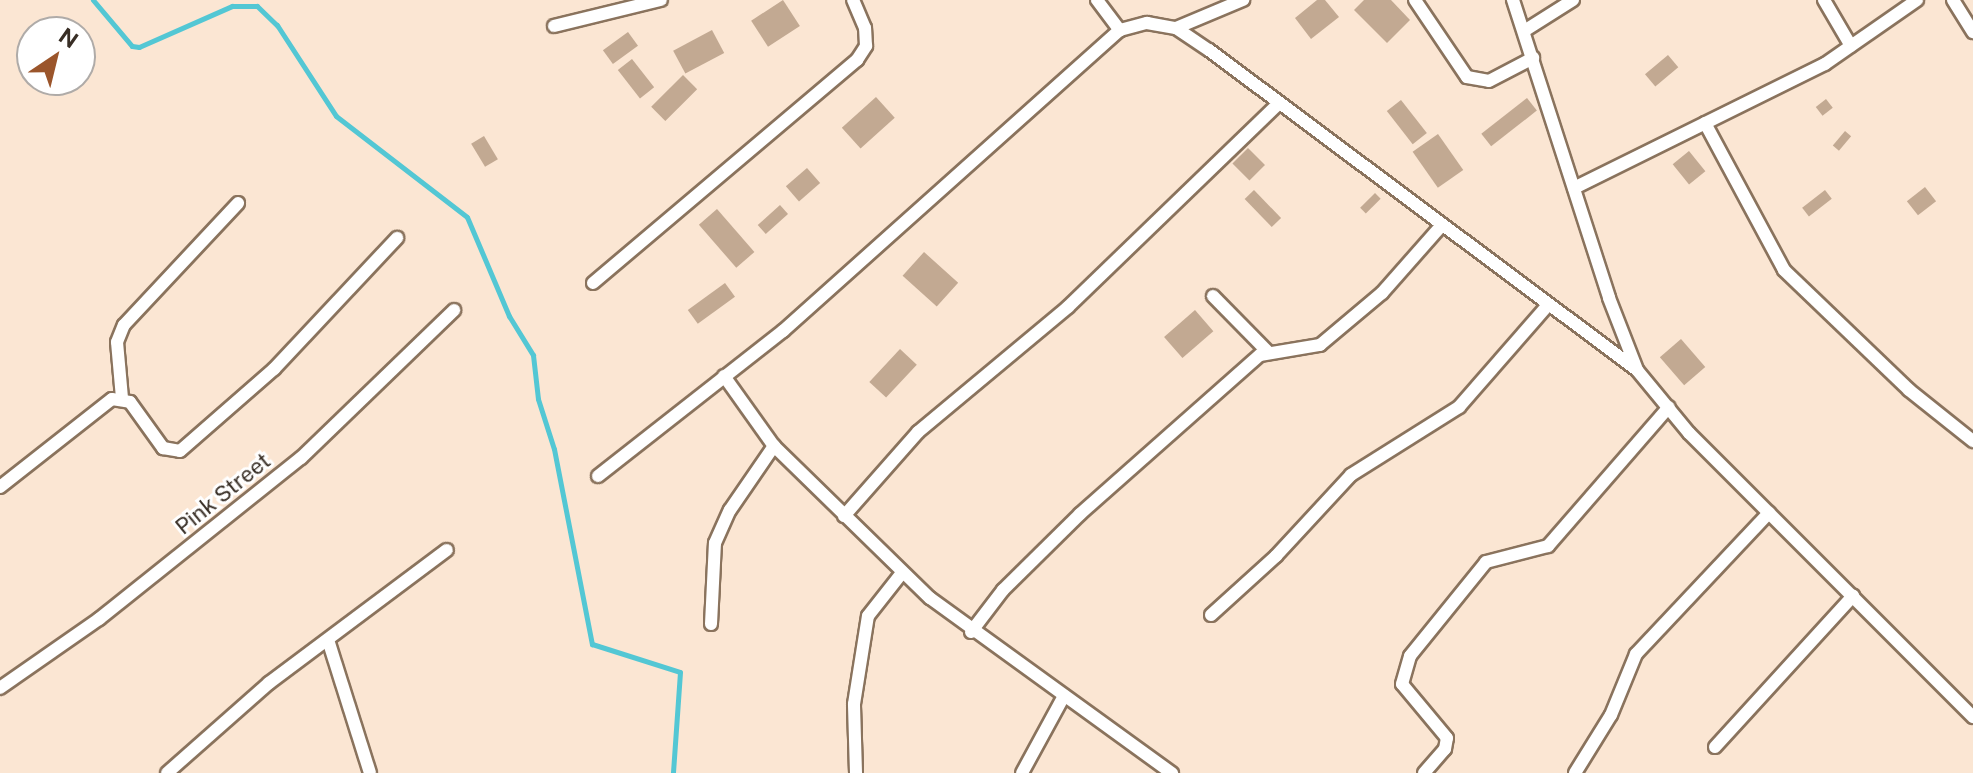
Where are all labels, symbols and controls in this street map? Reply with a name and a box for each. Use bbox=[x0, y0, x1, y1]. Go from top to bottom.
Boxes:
north arrow bbox=[16, 16, 96, 96]
text: N bbox=[54, 22, 83, 54]
street label: Pink Street bbox=[170, 448, 276, 540]

